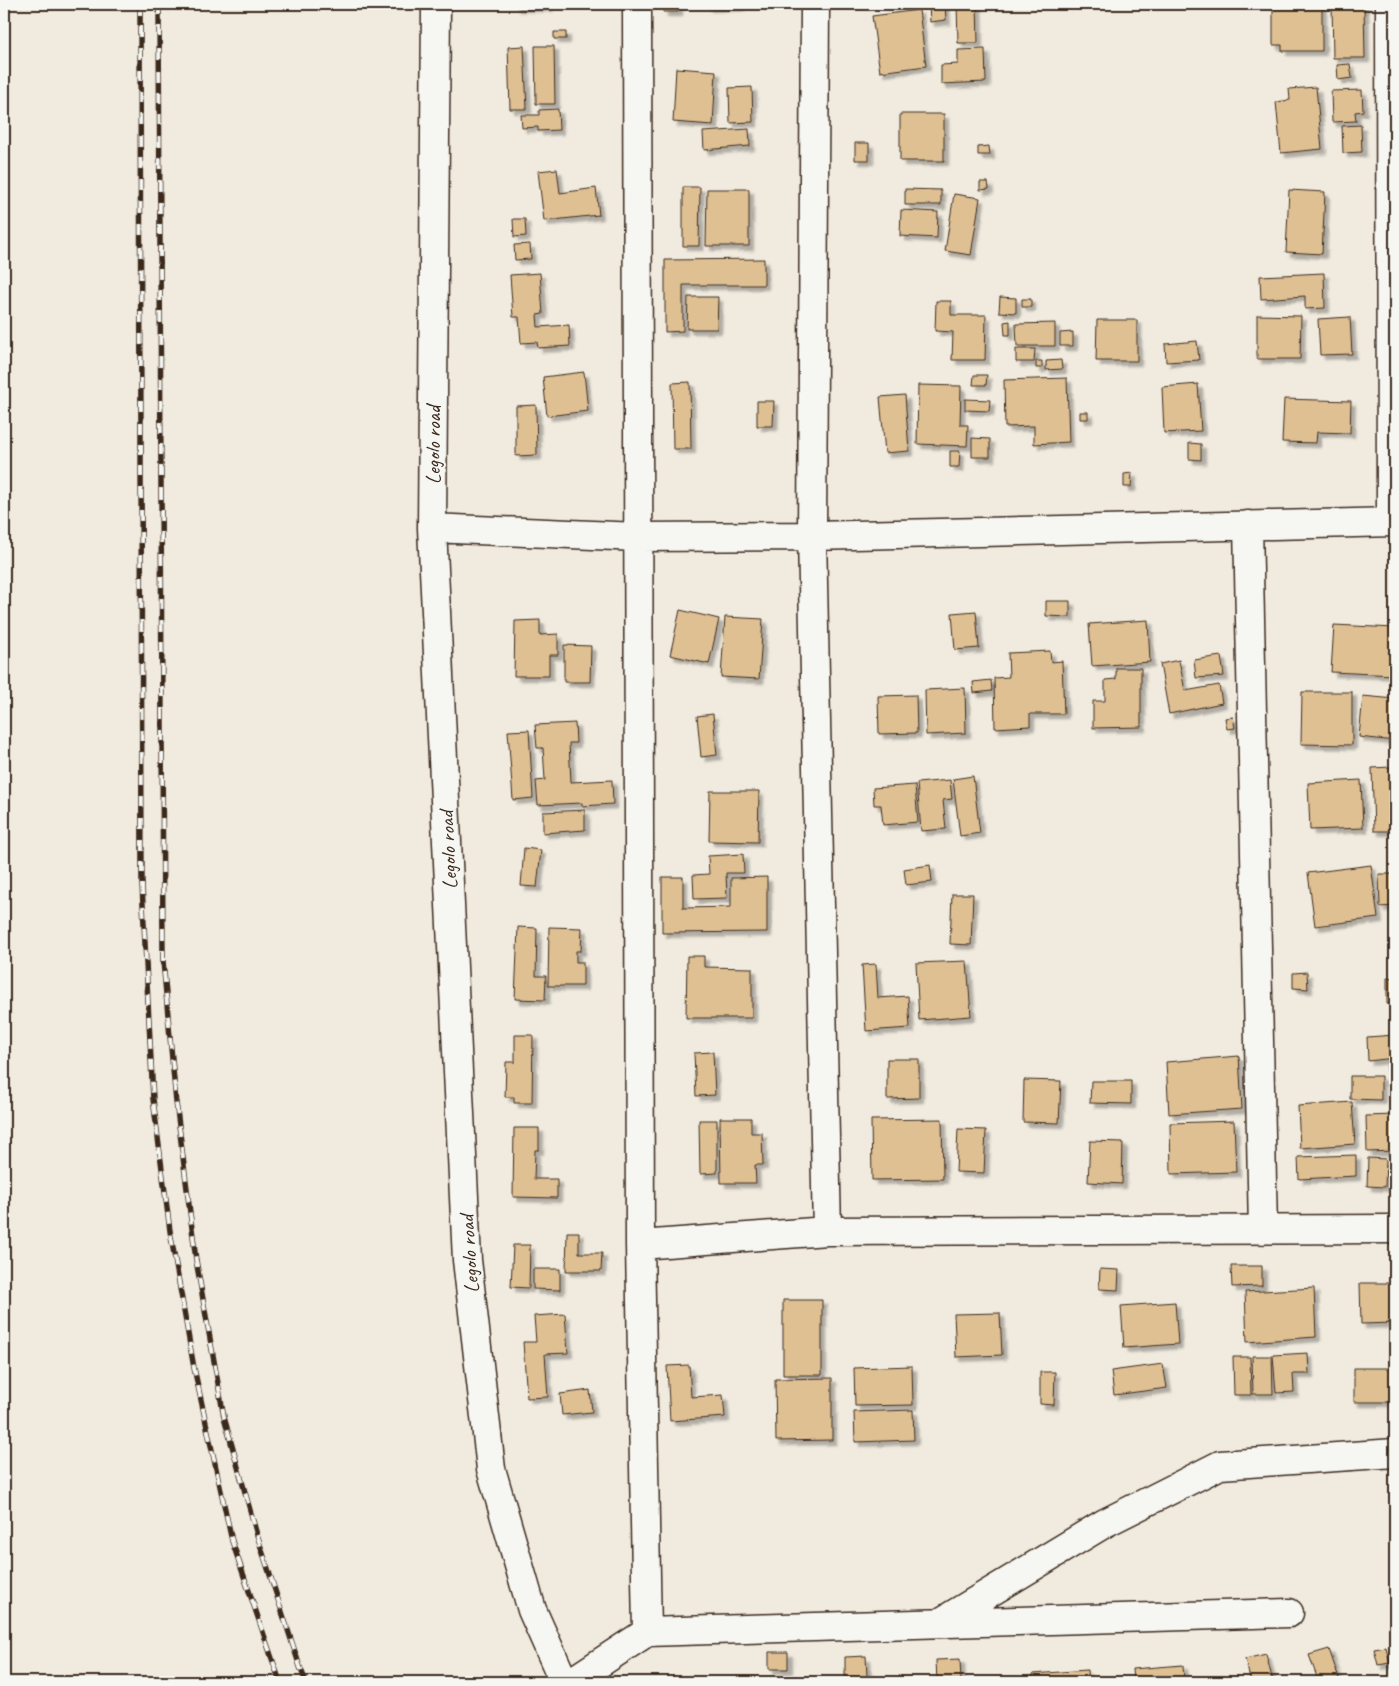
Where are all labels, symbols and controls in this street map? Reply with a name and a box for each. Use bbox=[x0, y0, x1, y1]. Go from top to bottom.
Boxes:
street label: Legolo road bbox=[420, 402, 446, 484]
street label: Legolo road bbox=[433, 806, 463, 890]
street label: Legolo road bbox=[453, 1210, 485, 1294]

